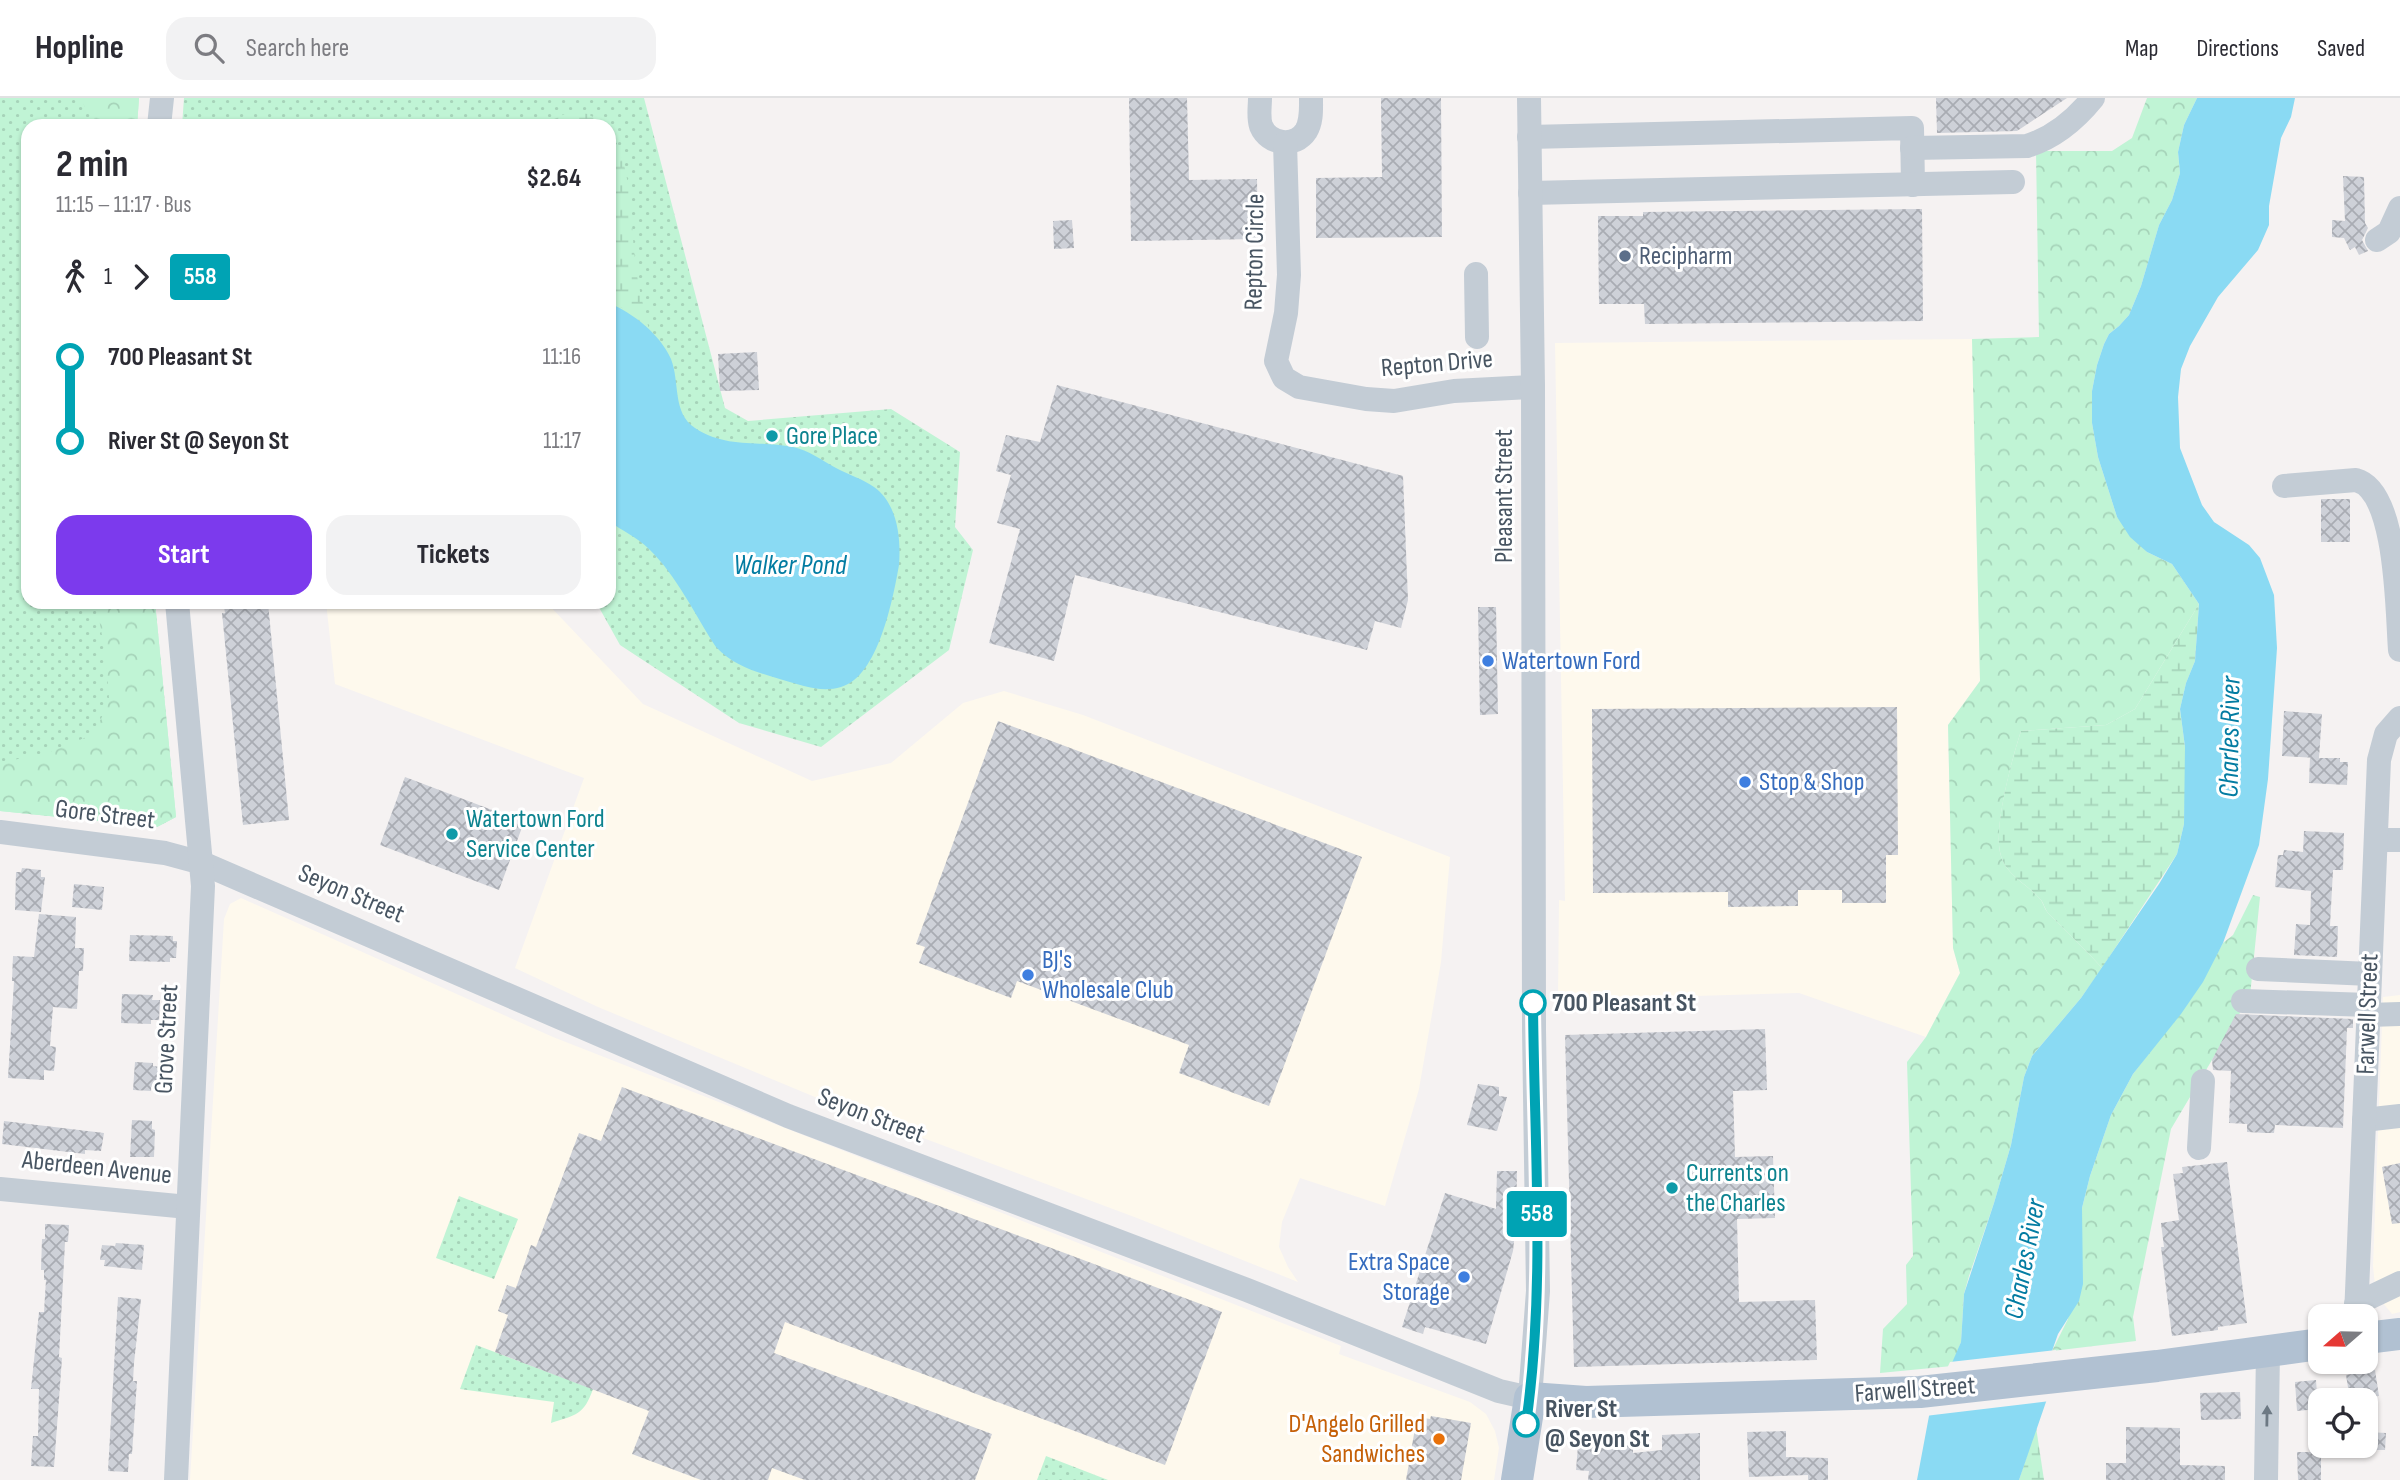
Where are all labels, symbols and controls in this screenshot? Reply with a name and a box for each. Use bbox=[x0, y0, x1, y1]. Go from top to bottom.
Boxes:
search box bbox=[166, 17, 656, 80]
text: Hopline bbox=[35, 28, 124, 68]
icon: search bbox=[190, 29, 228, 67]
text: Search here bbox=[246, 33, 349, 64]
text: Map bbox=[2125, 34, 2158, 63]
text: Directions bbox=[2196, 34, 2279, 63]
text: Saved bbox=[2317, 34, 2365, 63]
text: 2 min bbox=[56, 142, 128, 187]
text: $2.64 bbox=[526, 163, 581, 194]
text: 11:15 – 11:17 · Bus bbox=[56, 191, 192, 219]
street label: Repton Circle bbox=[1238, 193, 1272, 311]
place label: Recipharm bbox=[1639, 241, 1732, 272]
marker: Recipharm bbox=[1617, 248, 1633, 264]
icon: walk bbox=[56, 258, 94, 296]
icon: forward bbox=[122, 258, 160, 296]
text: 558 bbox=[184, 262, 216, 291]
text: 1 bbox=[104, 263, 112, 291]
text: 700 Pleasant St bbox=[108, 342, 252, 373]
text: 11:16 bbox=[542, 343, 581, 371]
street label: Repton Drive bbox=[1380, 344, 1494, 384]
place label: Gore Place bbox=[786, 421, 878, 452]
text: River St @ Seyon St bbox=[108, 426, 289, 457]
text: 11:17 bbox=[543, 427, 581, 455]
marker: Gore Place bbox=[764, 428, 780, 444]
street label: Pleasant Street bbox=[1489, 429, 1520, 563]
button: Start bbox=[56, 515, 312, 595]
button: Tickets bbox=[326, 515, 581, 595]
water label: Walker Pond bbox=[733, 549, 848, 582]
place label: Watertown Ford bbox=[1502, 646, 1641, 677]
marker: Watertown Ford bbox=[1480, 653, 1496, 669]
water label: Charles River bbox=[2212, 675, 2248, 798]
place label: Stop & Shop bbox=[1759, 767, 1865, 798]
marker: Stop & Shop bbox=[1737, 774, 1753, 790]
street label: Gore Street bbox=[53, 794, 157, 837]
place label: Watertown Ford Service Center bbox=[466, 804, 605, 865]
marker: Watertown Ford Service Center bbox=[444, 826, 460, 842]
street label: Seyon Street bbox=[293, 858, 409, 930]
place label: BJ's Wholesale Club bbox=[1042, 945, 1174, 1006]
street label: Farwell Street bbox=[2350, 953, 2386, 1075]
marker: BJ's Wholesale Club bbox=[1020, 967, 1036, 983]
street label: Grove Street bbox=[149, 983, 185, 1095]
place label: 700 Pleasant St bbox=[1552, 988, 1697, 1019]
marker: 700 Pleasant St bbox=[1520, 990, 1546, 1016]
street label: Seyon Street bbox=[813, 1081, 929, 1151]
street label: Aberdeen Avenue bbox=[20, 1145, 173, 1191]
place label: Currents on the Charles bbox=[1686, 1158, 1789, 1219]
marker: Currents on the Charles bbox=[1664, 1180, 1680, 1196]
line badge: 558 bbox=[1497, 1191, 1577, 1237]
water label: Charles River bbox=[1997, 1195, 2053, 1322]
text: 558 bbox=[1521, 1199, 1553, 1228]
place label: Extra Space Storage bbox=[1348, 1247, 1450, 1308]
marker: Extra Space Storage bbox=[1456, 1269, 1472, 1285]
north arrow bbox=[2308, 1304, 2378, 1374]
map controls bbox=[2308, 1304, 2378, 1458]
street label: Farwell Street bbox=[1854, 1370, 1976, 1410]
button: locate bbox=[2308, 1388, 2378, 1458]
place label: River St @ Seyon St bbox=[1545, 1394, 1650, 1455]
one-way arrow bbox=[2261, 1404, 2273, 1426]
place label: D'Angelo Grilled Sandwiches bbox=[1289, 1409, 1425, 1470]
marker: River St @ Seyon St bbox=[1513, 1411, 1539, 1437]
marker: D'Angelo Grilled Sandwiches bbox=[1431, 1431, 1447, 1447]

